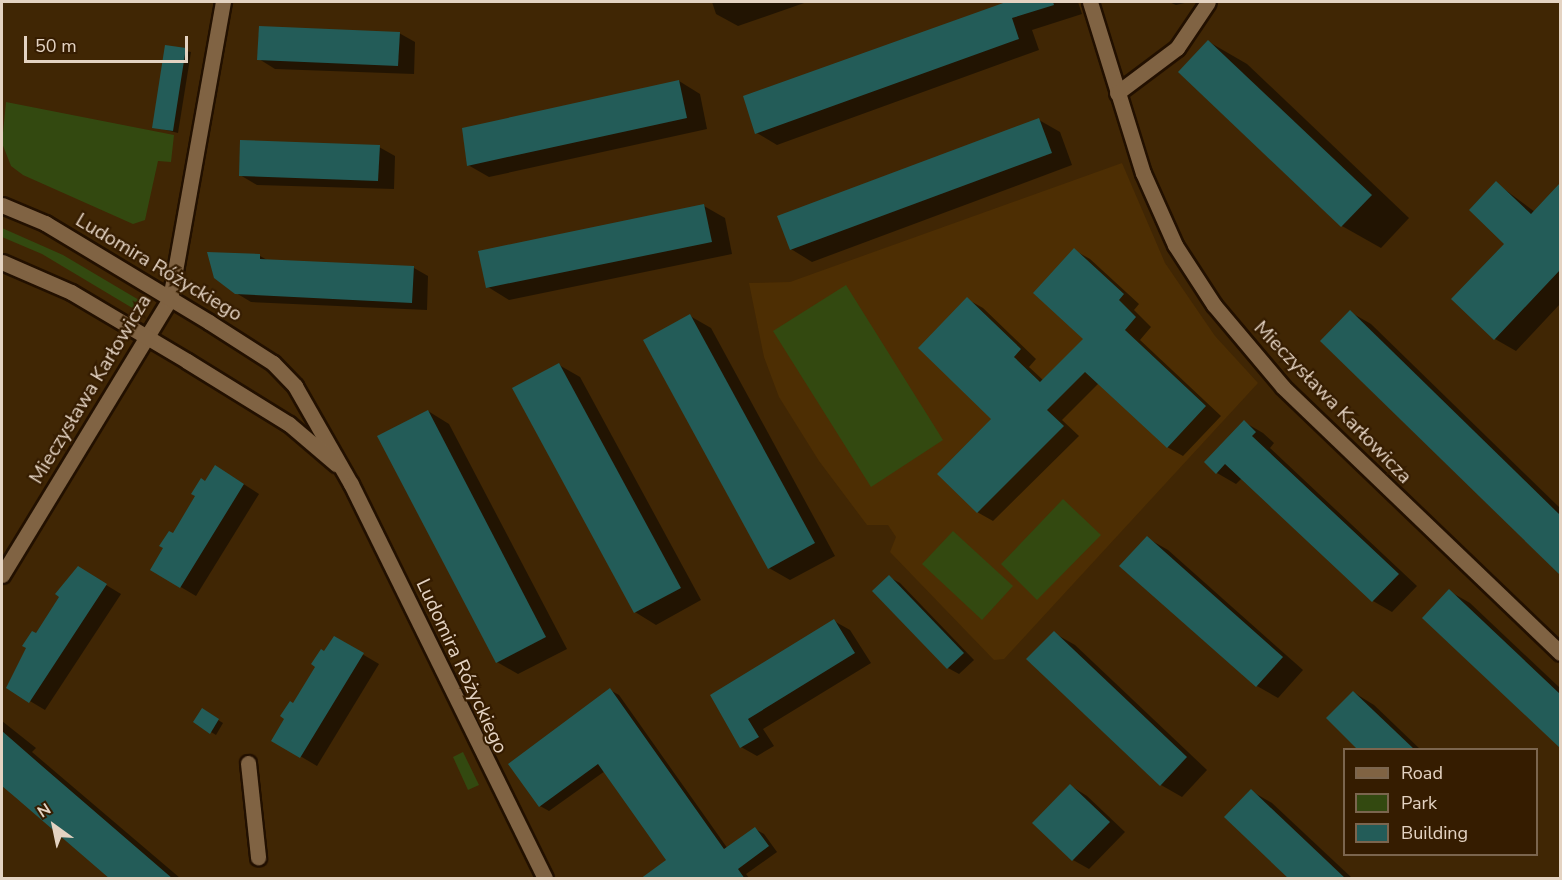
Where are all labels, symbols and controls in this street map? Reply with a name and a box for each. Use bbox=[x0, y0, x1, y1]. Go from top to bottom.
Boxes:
scale bar bbox=[27, 24, 190, 62]
text: 50 m bbox=[35, 34, 77, 58]
street label: Ludomira Różyckiego bbox=[71, 208, 247, 326]
street label: Mieczysława Karłowicza bbox=[24, 290, 156, 488]
street label: Mieczysława Karłowicza bbox=[1249, 316, 1417, 488]
street label: Ludomira Różyckiego bbox=[411, 575, 513, 757]
legend bbox=[1343, 748, 1538, 856]
text: Road bbox=[1401, 761, 1443, 785]
text: Park bbox=[1401, 791, 1437, 815]
north arrow bbox=[24, 796, 84, 856]
text: N bbox=[33, 798, 55, 823]
text: Building bbox=[1401, 821, 1468, 845]

